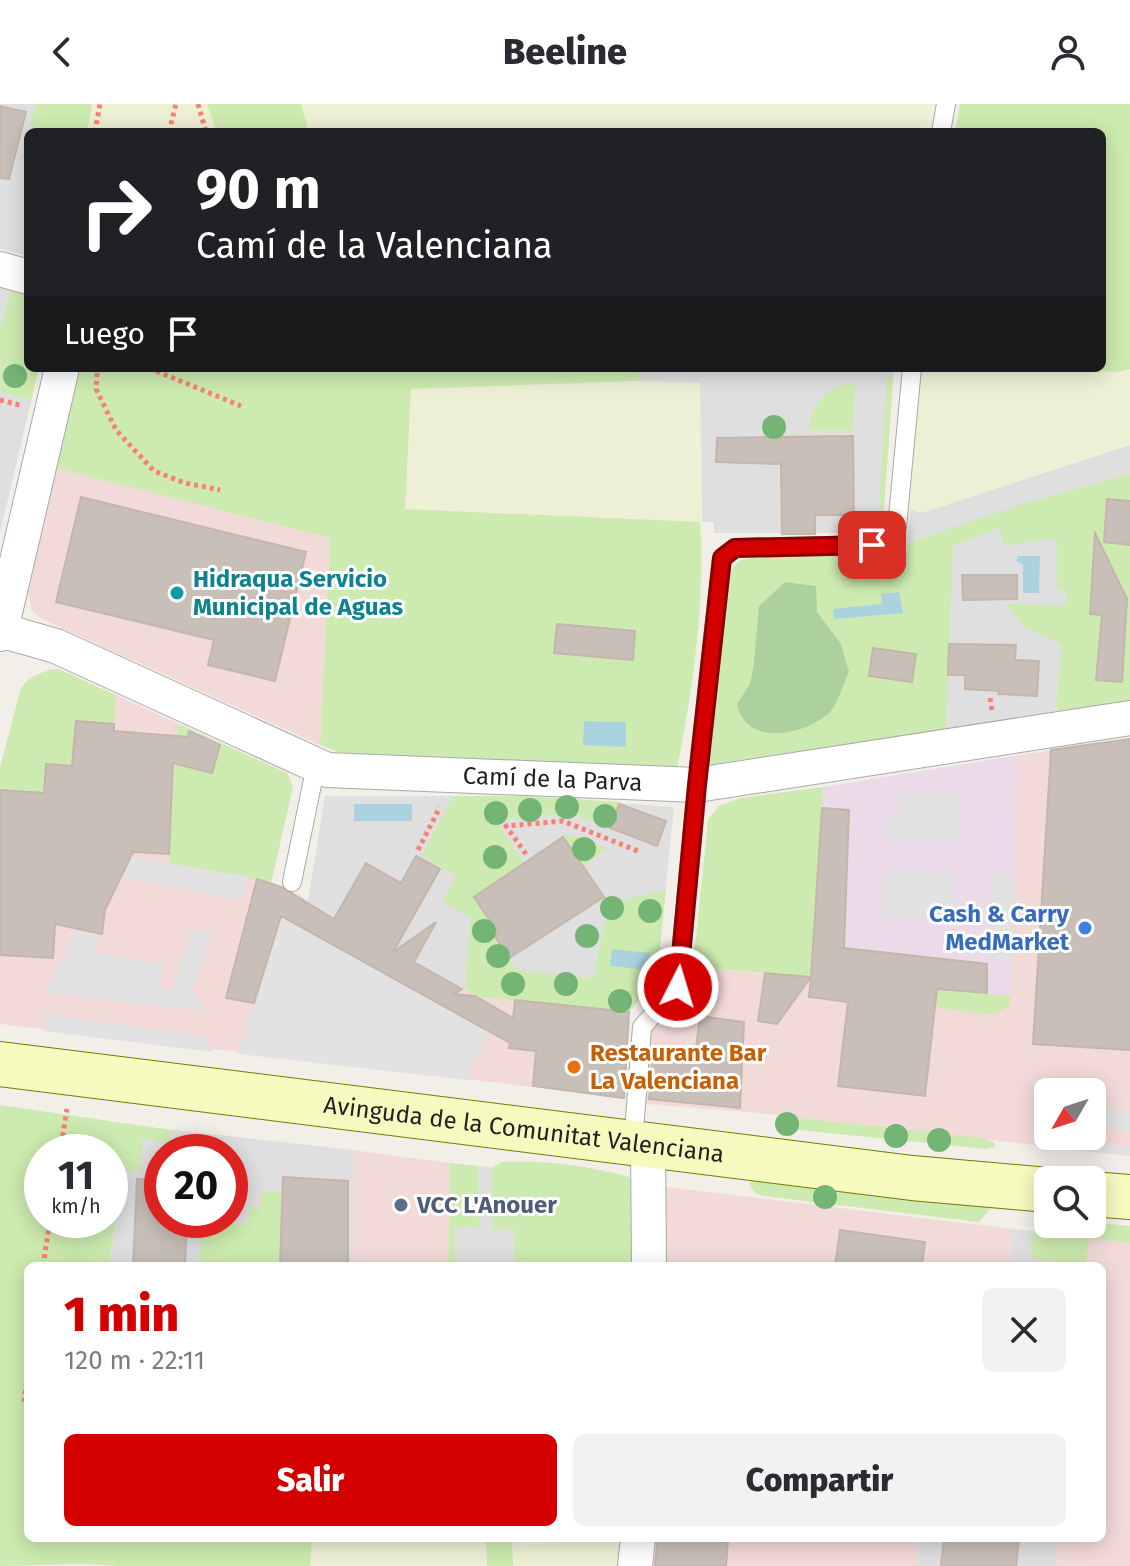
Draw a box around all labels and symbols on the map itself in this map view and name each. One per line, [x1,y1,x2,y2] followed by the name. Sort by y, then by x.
[838,511,906,579] pin
[193,565,403,621] place label: Hidraqua Servicio Municipal de Aguas
[168,584,186,602] marker: Hidraqua Servicio Municipal de Aguas
[462,762,643,797] street label: Camí de la Parva
[929,900,1070,956] place label: Cash & Carry MedMarket
[1076,919,1094,937] marker: Cash & Carry MedMarket
[636,945,720,1029] position arrow
[590,1039,767,1095] place label: Restaurante Bar La Valenciana
[565,1058,583,1076] marker: Restaurante Bar La Valenciana
[1034,1078,1106,1150] north arrow
[322,1091,726,1168] street label: Avinguda de la Comunitat Valenciana
[144,1134,248,1238] speed limit sign: 20
[416,1191,557,1219] place label: VCC L'Anouer
[392,1196,410,1214] marker: VCC L'Anouer

